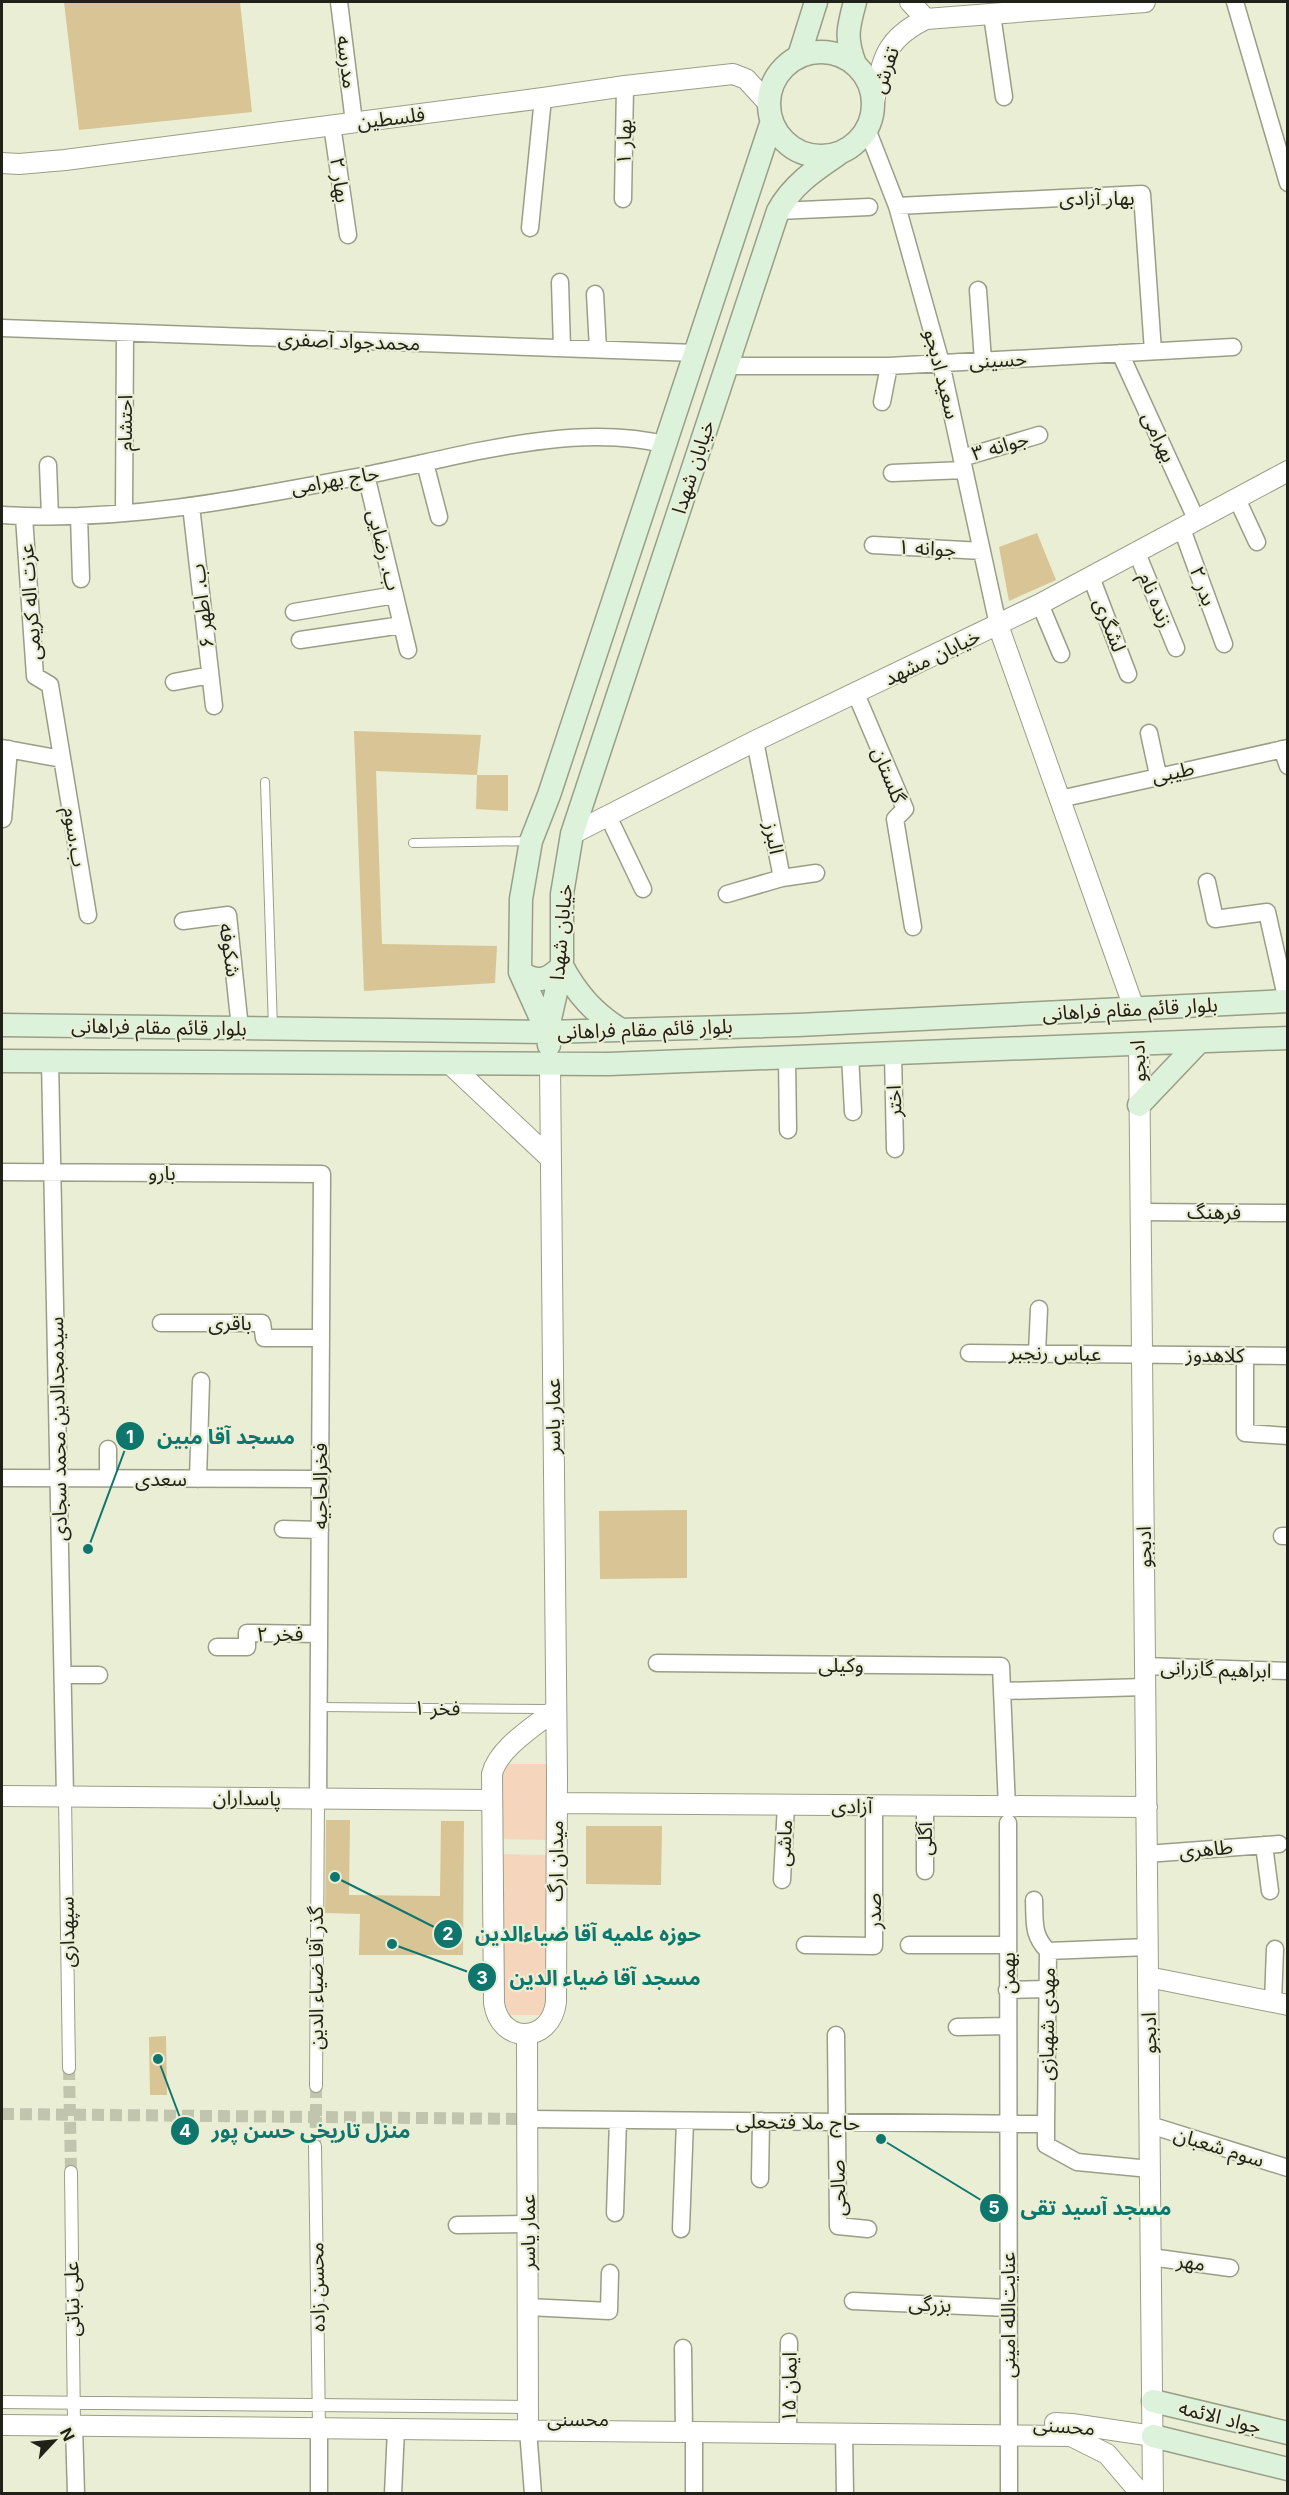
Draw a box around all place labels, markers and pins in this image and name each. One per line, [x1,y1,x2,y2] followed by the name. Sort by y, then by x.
[115,1417,307,1456] callout: مسجد آقا مبین
[433,1915,713,1954] callout: حوزه علمیه آقا ضیاءالدین
[467,1958,712,1997] callout: مسجد آقا ضیاء الدین
[170,2112,423,2151] callout: منزل تاریخی حسن پور
[979,2188,1184,2227] callout: مسجد آسید تقی

